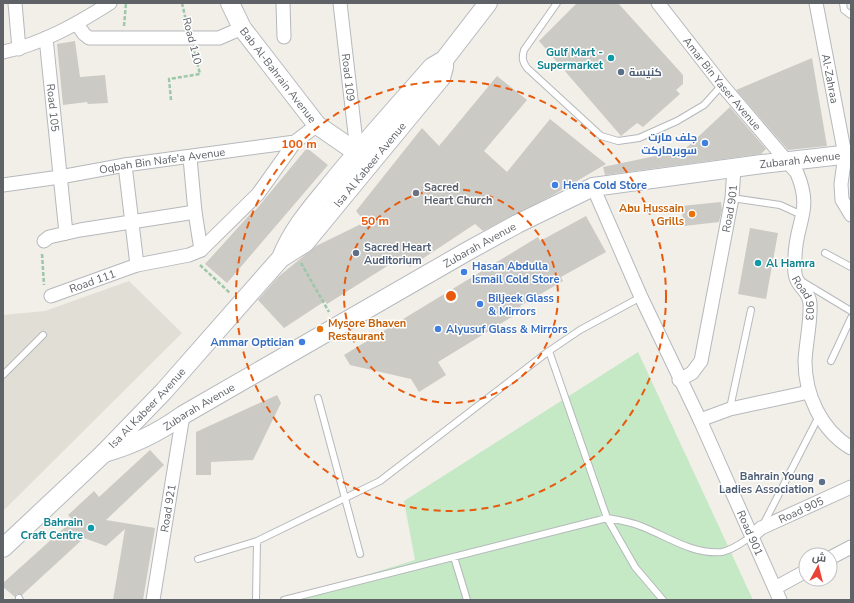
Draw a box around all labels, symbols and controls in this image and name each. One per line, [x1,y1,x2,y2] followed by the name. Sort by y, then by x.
[179,16,205,67] street label: Road 110
[237,24,320,126] street label: Bab Al-Bahrain Avenue
[680,34,765,133] street label: Amar Bin Yaser Avenue
[537,45,604,73] place label: Gulf Mart - Supermarket
[338,53,359,102] street label: Road 109
[606,53,616,63] marker: Gulf Mart - Supermarket
[818,53,843,105] street label: Al-Zahraa
[629,65,662,80] place label: كنيسة
[616,67,626,77] marker: كنيسة
[43,83,63,133] street label: Road 105
[330,119,409,210] street label: Isa Al Kabeer Avenue
[641,130,697,158] place label: جلف مارت سوبرماركت
[281,136,317,152] text: 100 m
[700,138,710,148] marker: جلف مارت سوبرماركت
[98,144,226,177] street label: Oqbah Bin Nafe'a Avenue
[759,148,841,172] street label: Zubarah Avenue
[563,178,647,193] place label: Hena Cold Store
[424,180,492,208] place label: Sacred Heart Church
[550,180,560,190] marker: Hena Cold Store
[718,184,740,234] street label: Road 901
[411,188,421,198] marker: Sacred Heart Church
[619,201,684,229] place label: Abu Hussain Grills
[687,209,697,219] marker: Abu Hussain Grills
[361,213,389,229] text: 50 m
[440,218,519,271] street label: Zubarah Avenue
[364,240,432,268] place label: Sacred Heart Auditorium
[351,248,361,258] marker: Sacred Heart Auditorium
[766,256,815,271] place label: Al Hamra
[753,258,763,268] marker: Al Hamra
[472,259,559,287] place label: Hasan Abdulla Ismail Cold Store
[67,266,118,296] street label: Road 111
[459,267,469,277] marker: Hasan Abdulla Ismail Cold Store
[789,273,818,321] street label: Road 903
[444,289,458,303] centre of rings
[488,291,554,319] place label: Biljeek Glass & Mirrors
[475,299,485,309] marker: Biljeek Glass & Mirrors
[328,316,406,344] place label: Mysore Bhaven Restaurant
[446,322,568,337] place label: Alyusuf Glass & Mirrors
[315,324,325,334] marker: Mysore Bhaven Restaurant
[433,324,443,334] marker: Alyusuf Glass & Mirrors
[211,335,294,350] place label: Ammar Optician
[297,337,307,347] marker: Ammar Optician
[105,364,189,452] street label: Isa Al Kabeer Avenue
[160,379,237,434] street label: Zubarah Avenue
[719,469,814,497] place label: Bahrain Young Ladies Association
[817,477,827,487] marker: Bahrain Young Ladies Association
[157,483,179,533] street label: Road 921
[776,493,826,527] street label: Road 905
[734,508,767,558] street label: Road 901
[20,515,83,543] place label: Bahrain Craft Centre
[86,523,96,533] marker: Bahrain Craft Centre
[798,547,838,587] north arrow
[811,549,827,566] text: ش

